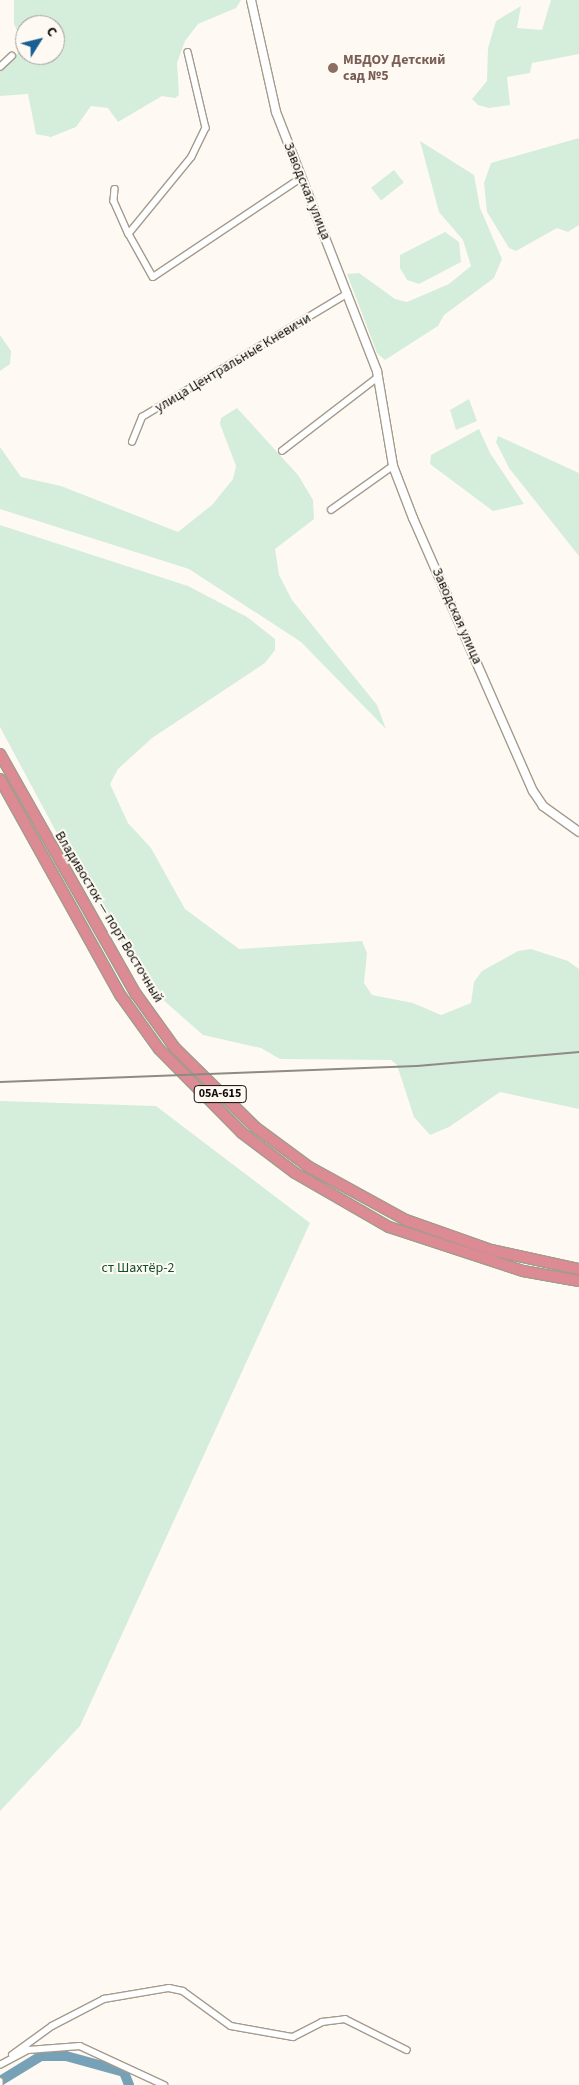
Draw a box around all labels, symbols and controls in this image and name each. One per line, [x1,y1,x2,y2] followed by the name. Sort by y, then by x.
[15,15,65,65] north arrow
[41,23,62,41] text: С
[343,52,445,84] place label: МБДОУ Детский сад №5
[327,62,339,74] marker: МБДОУ Детский сад №5
[280,140,334,242] street label: Заводская улица
[152,310,314,416] street label: улица Центральные Кневичи
[428,565,486,667] street label: Заводская улица
[51,828,167,1006] street label: Владивосток — порт Восточный
[192,1084,248,1104] road number: 05А-615
[101,1260,175,1276] park label: ст Шахтёр-2

